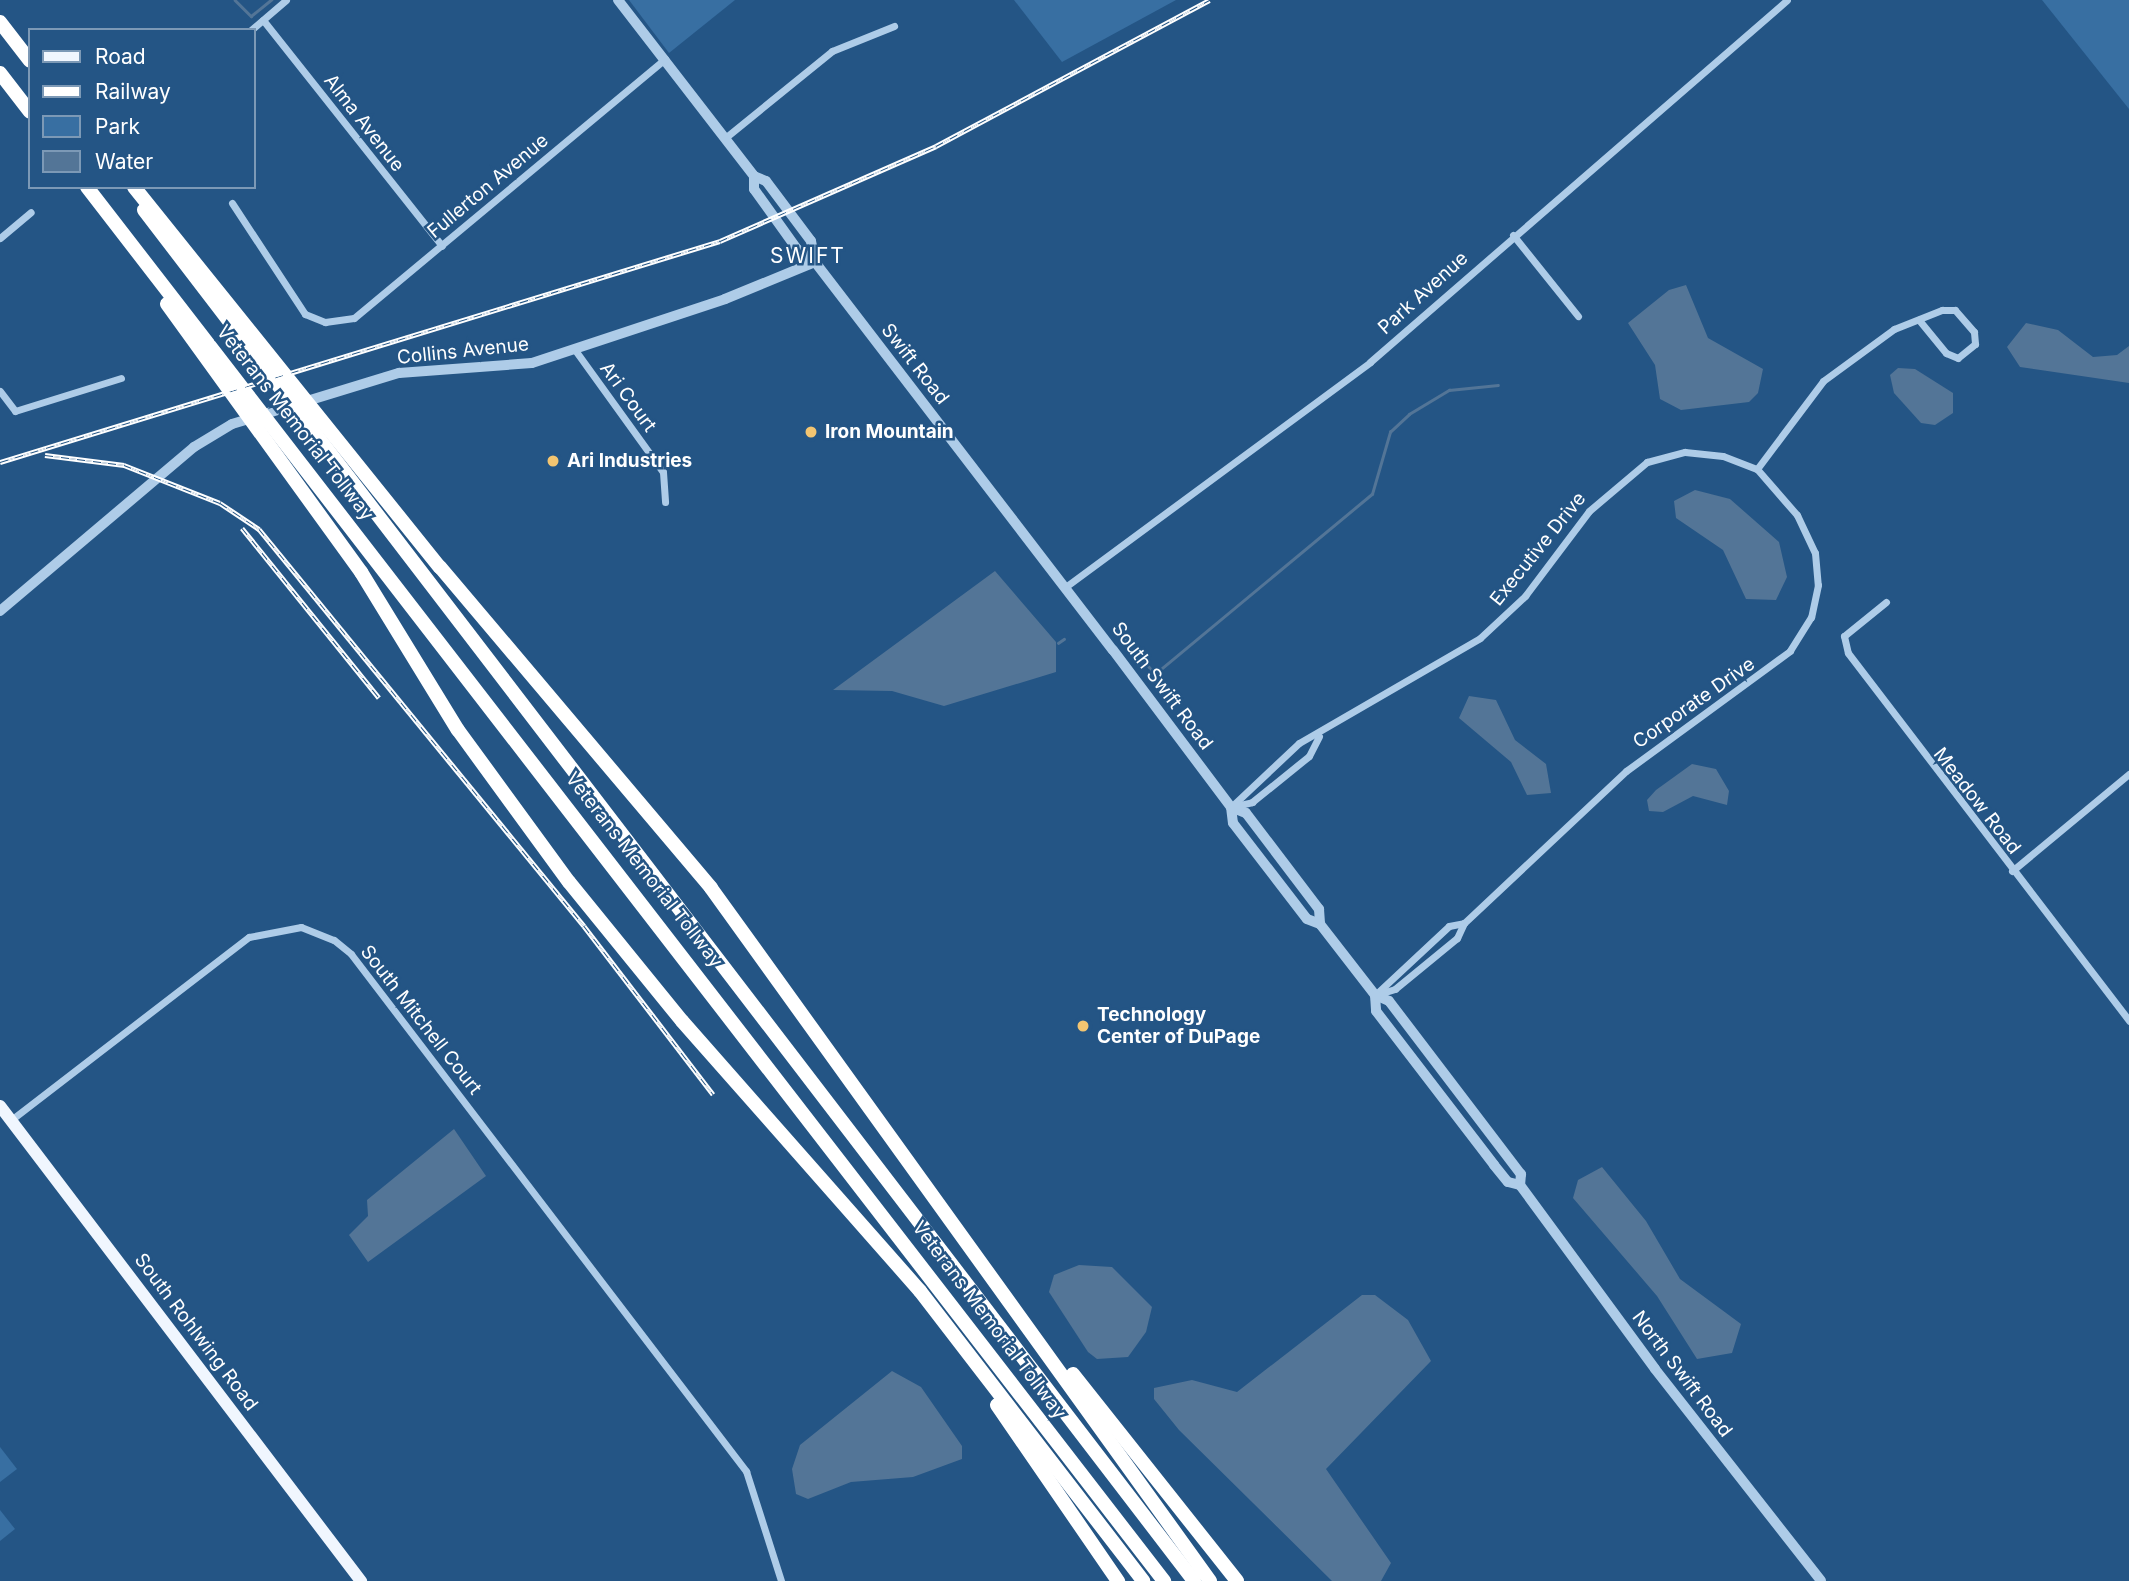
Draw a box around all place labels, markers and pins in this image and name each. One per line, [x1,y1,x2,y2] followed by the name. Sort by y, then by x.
[825,421,954,443] place label: Iron Mountain
[803,424,819,440] marker: Iron Mountain
[567,450,692,472] place label: Ari Industries
[545,453,561,469] marker: Ari Industries
[1097,1004,1260,1048] place label: Technology Center of DuPage
[1075,1018,1091,1034] marker: Technology Center of DuPage

